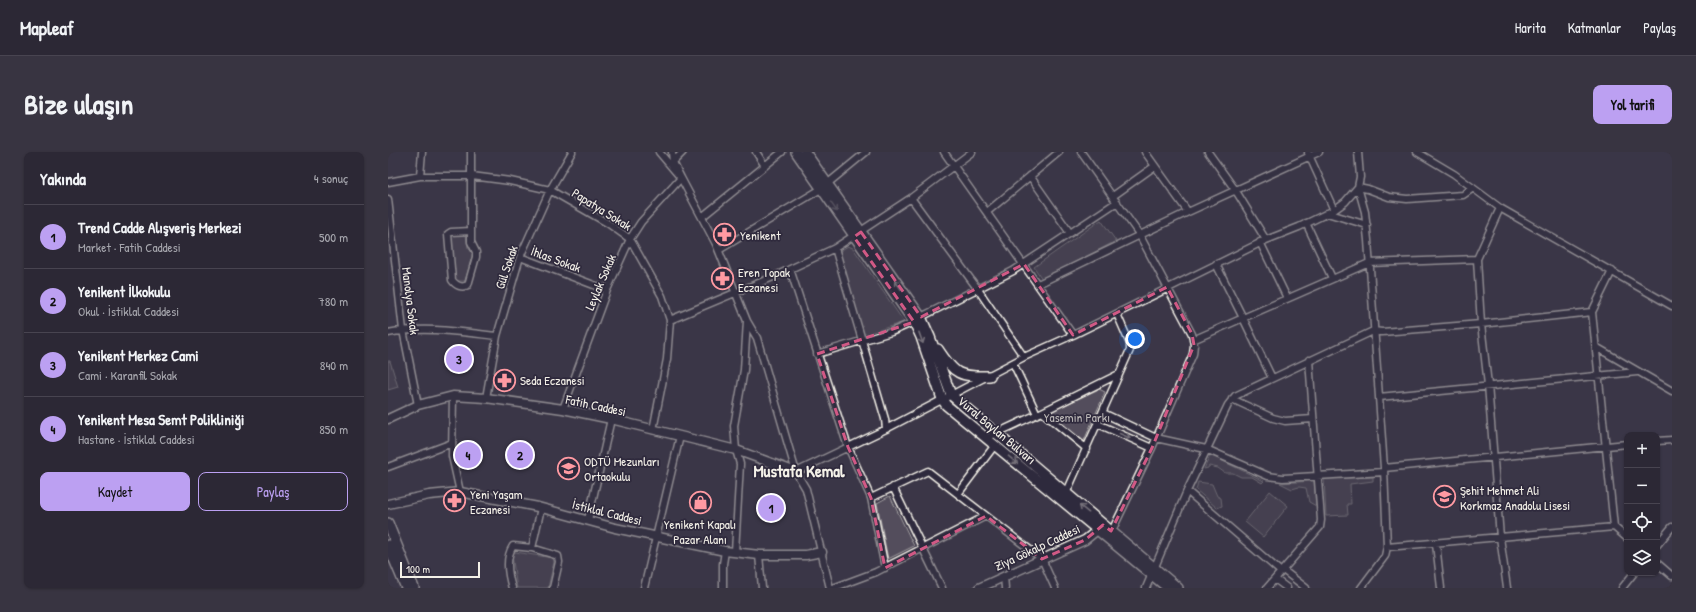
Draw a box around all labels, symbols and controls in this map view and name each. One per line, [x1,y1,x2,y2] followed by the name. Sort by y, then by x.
[20,15,74,41] text: Mapleaf
[1515,18,1546,37] text: Harita
[1568,18,1621,37] text: Katmanlar
[1643,18,1676,37] text: Paylaş
[24,85,133,123] text: Bize ulaşın
[1593,85,1672,124] button: Yol tarifi
[40,167,86,190] text: Yakında
[314,169,348,187] text: 4 sonuç
[569,184,636,235] street label: Papatya Sokak
[830,201,838,212] one-way arrow
[78,217,242,238] text: Trend Cadde Alışveriş Merkezi
[712,222,738,248] pharmacy icon: Yenikent
[740,226,781,244] place label: Yenikent
[51,228,55,246] text: 1
[319,228,348,246] text: 500 m
[78,238,181,256] text: Market · Fatih Caddesi
[490,242,522,291] street label: Gül Sokak
[528,242,584,277] street label: İhlas Sokak
[580,251,620,313] street label: Leylak Sokak
[738,263,791,296] place label: Eren Topak Eczanesi
[398,266,424,336] street label: Manolya Sokak
[709,266,735,292] pharmacy icon: Eren Topak Eczanesi
[894,280,902,291] one-way arrow
[78,281,170,302] text: Yenikent İlkokulu
[50,292,56,310] text: 2
[318,292,348,310] text: 780 m
[78,302,179,320] text: Okul · İstiklal Caddesi
[1125,329,1145,349] your location
[918,332,925,345] one-way arrow
[446,344,472,374] pin: 3
[78,345,199,366] text: Yenikent Merkez Cami
[50,356,56,374] text: 3
[320,356,348,374] text: 840 m
[78,366,177,384] text: Cami · Karanfil Sokak
[492,367,518,393] pharmacy icon: Seda Eczanesi
[520,371,585,389] place label: Seda Eczanesi
[563,390,628,420] street label: Fatih Caddesi
[954,392,1040,468] street label: Vural Baylan Bulvarı
[1044,408,1110,426] park label: Yasemin Parkı
[78,409,244,430] text: Yenikent Mesa Semt Polikliniği
[51,420,55,438] text: 4
[319,420,348,438] text: 850 m
[78,430,195,448] text: Hastane · İstiklal Caddesi
[1624,432,1660,576] map controls
[1624,432,1660,468] button: +
[1118,433,1130,440] one-way arrow
[455,440,481,470] pin: 4
[507,440,533,470] pin: 2
[584,452,660,485] place label: ODTÜ Mezunları Ortaokulu
[556,455,582,481] school or university icon: ODTÜ Mezunları Ortaokulu
[1007,456,1018,465] one-way arrow
[753,459,845,482] district label: Mustafa Kemal
[1624,468,1660,504] button: −
[40,472,190,511] button: Kaydet
[198,472,348,511] button: Paylaş
[1460,481,1570,514] place label: Şehit Mehmet Ali Korkmaz Anadolu Lisesi
[1431,484,1457,510] school or university icon: Şehit Mehmet Ali Korkmaz Anadolu Lisesi
[470,485,523,518] place label: Yeni Yaşam Eczanesi
[441,488,467,514] pharmacy icon: Yeni Yaşam Eczanesi
[687,489,713,515] shop icon: Yenikent Kapalı Pazar Alanı
[758,493,784,523] pin: 1
[570,495,644,529] street label: İstiklal Caddesi
[1624,504,1660,540] button: locate
[1079,505,1089,514] one-way arrow
[664,515,736,548] place label: Yenikent Kapalı Pazar Alanı
[991,519,1083,575] street label: Ziya Gökalp Caddesi
[1624,540,1660,576] button: layers
[400,560,480,579] scale bar
[406,562,430,576] text: 100 m

